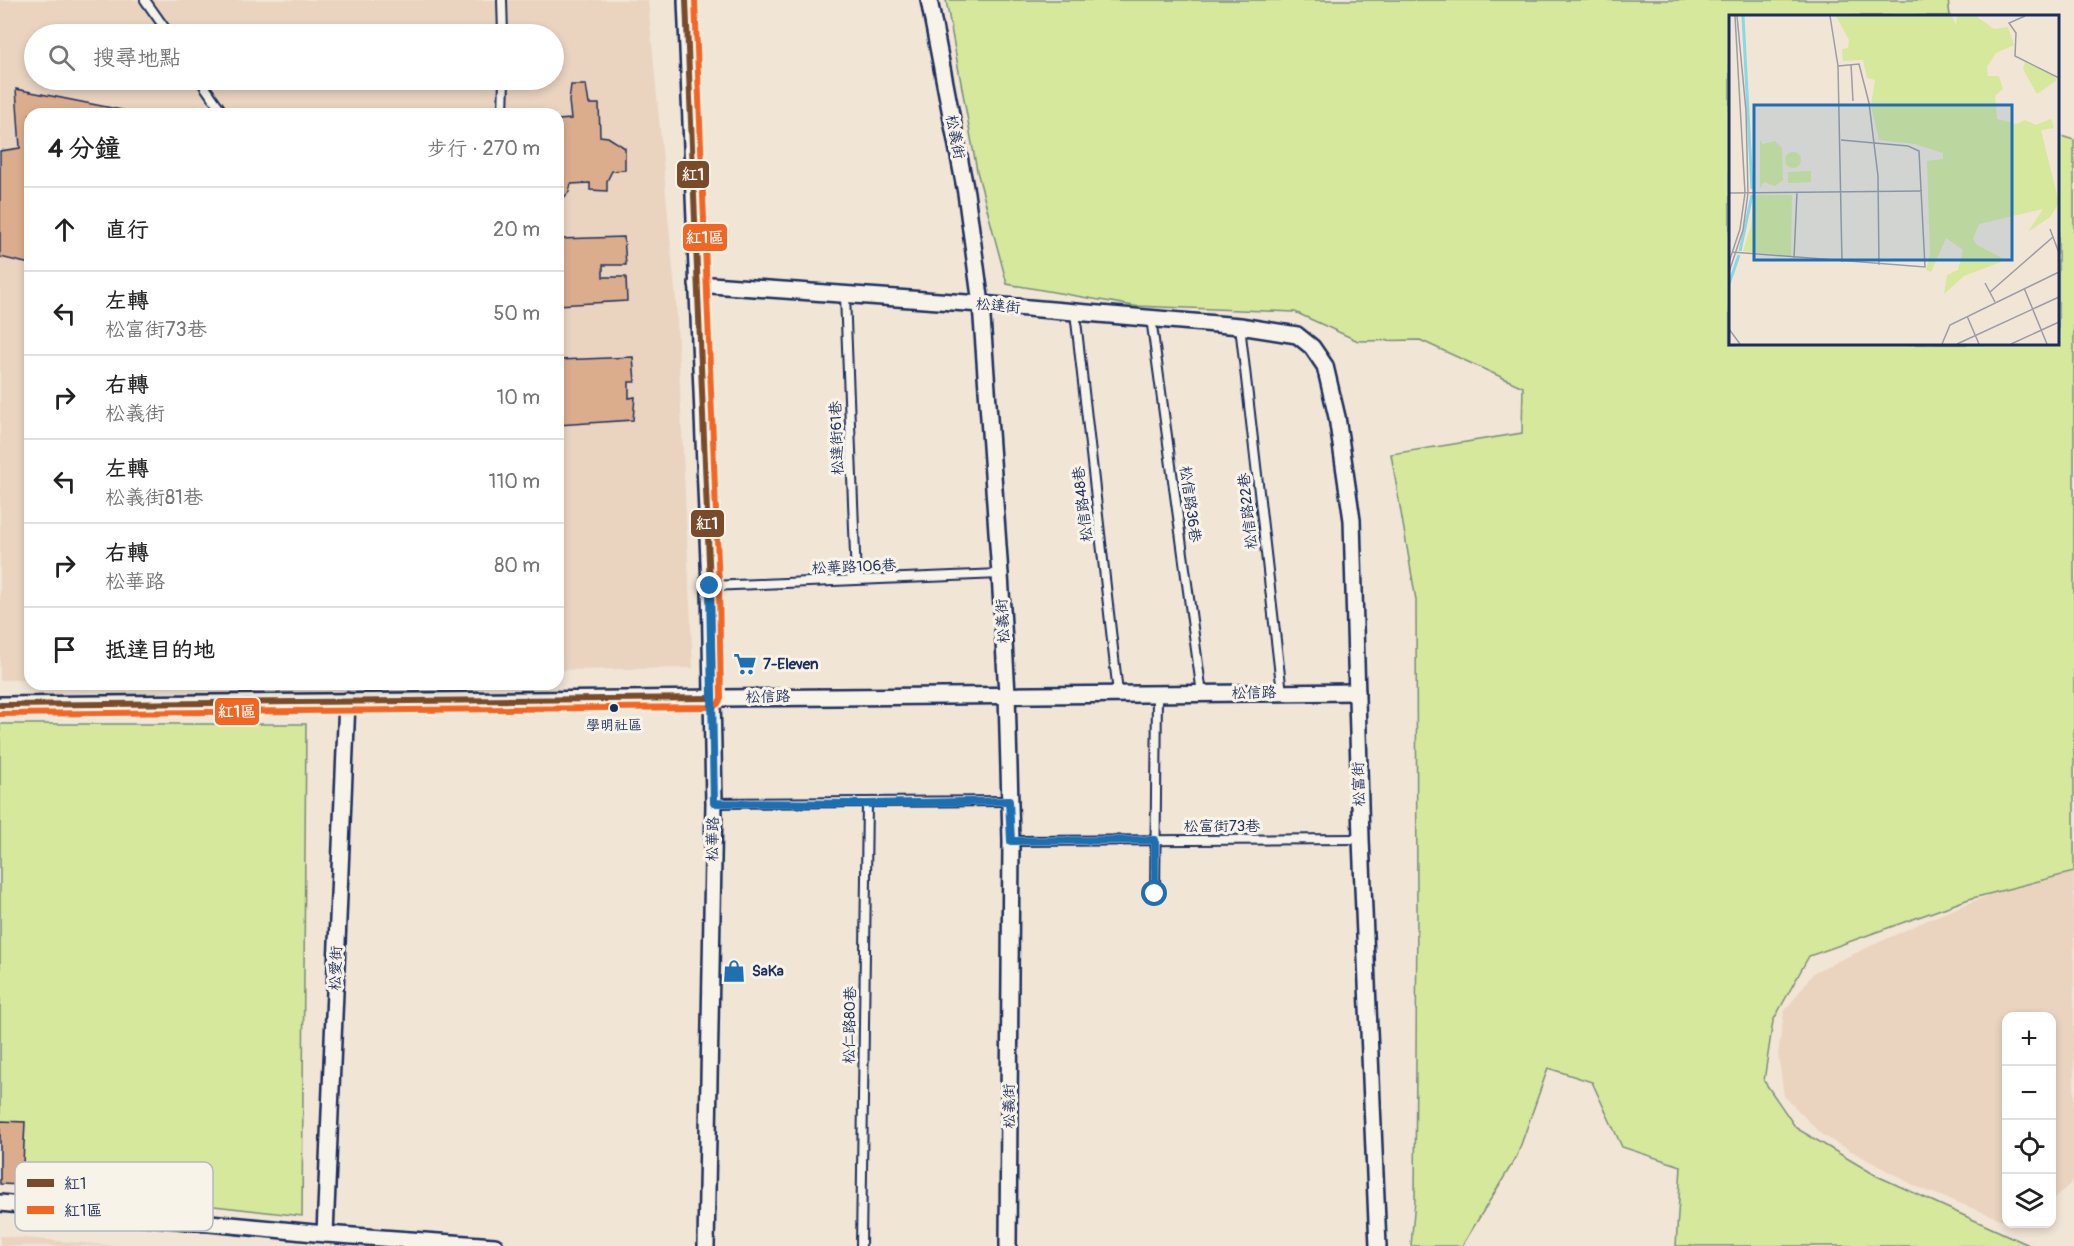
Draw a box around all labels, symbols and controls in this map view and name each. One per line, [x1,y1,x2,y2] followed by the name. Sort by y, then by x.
[1729,15,2059,345] inset map
[24,24,564,90] search box
[45,41,78,74] icon: search
[93,44,181,72] text: 搜尋地點
[941,113,969,161] street label: 松義街
[48,133,121,165] text: 4 分鐘
[427,136,540,161] text: 步行 · 270 m
[676,160,710,189] line badge: 紅1
[682,165,704,185] text: 紅1
[48,213,81,246] icon: ahead
[105,216,149,244] text: 直行
[493,217,540,242] text: 20 m
[682,223,728,252] line badge: 紅1區
[686,228,724,248] text: 紅1區
[105,287,149,315] text: 左轉
[975,295,1021,317] street label: 松達街
[48,297,81,330] icon: left
[493,301,540,326] text: 50 m
[105,317,207,342] text: 松富街73巷
[105,371,149,399] text: 右轉
[48,381,81,414] icon: right
[496,385,540,410] text: 10 m
[826,400,848,476] street label: 松達街61巷
[105,401,165,426] text: 松義街
[105,455,149,483] text: 左轉
[1175,464,1205,544] street label: 松信路36巷
[48,465,81,498] icon: left
[1069,465,1097,543] street label: 松信路48巷
[489,469,540,494] text: 110 m
[1235,472,1261,550] street label: 松信路22巷
[105,485,203,510] text: 松義街81巷
[690,509,725,538] line badge: 紅1
[696,514,718,534] text: 紅1
[105,539,149,567] text: 右轉
[48,549,81,582] icon: right
[494,553,540,578] text: 80 m
[811,556,897,578] street label: 松華路106巷
[105,569,165,594] text: 松華路
[696,572,722,598] route end
[992,598,1014,644] street label: 松義街
[48,633,81,666] icon: arrive
[105,636,215,664] text: 抵達目的地
[732,651,758,677] supermarket icon: 7-Eleven
[763,655,819,674] place label: 7-Eleven
[1231,683,1277,703] street label: 松信路
[745,687,791,707] street label: 松信路
[214,697,260,726] line badge: 紅1區
[218,702,256,722] text: 紅1區
[608,702,620,714] marker: 學明社區
[586,717,642,734] place label: 學明社區
[1349,761,1369,807] street label: 松富街
[703,816,723,862] street label: 松華路
[1184,817,1260,836] street label: 松富街73巷
[1141,880,1167,906] route start
[326,945,346,991] street label: 松愛街
[721,958,747,984] shop icon: SaKa
[752,962,784,981] place label: SaKa
[840,986,860,1064] street label: 松仁路80巷
[2002,1012,2056,1228] map controls
[2002,1012,2056,1066] button: +
[2002,1066,2056,1120] button: −
[1000,1083,1019,1129] street label: 松義街
[2002,1120,2056,1174] button: locate
[15,1162,213,1231] legend
[64,1174,86,1194] text: 紅1
[2002,1174,2056,1228] button: layers
[64,1201,102,1221] text: 紅1區

